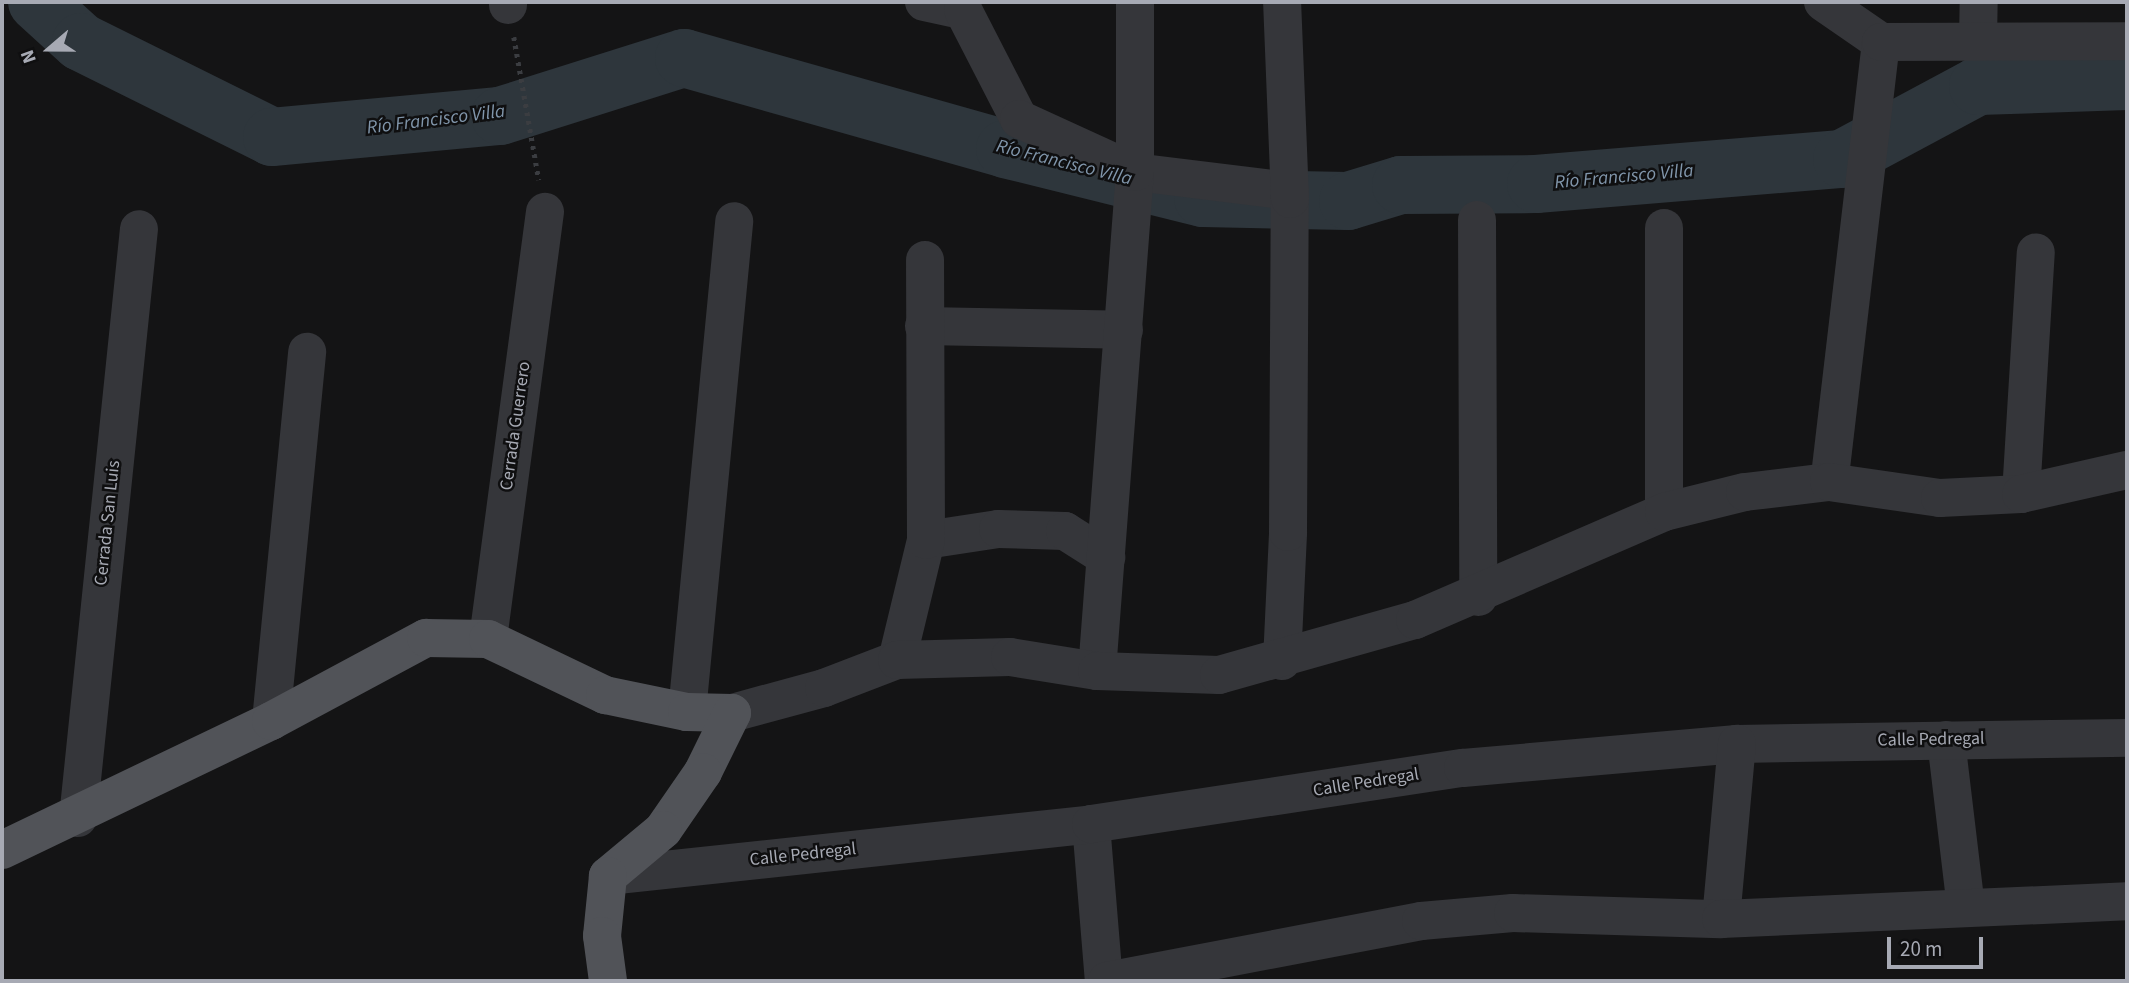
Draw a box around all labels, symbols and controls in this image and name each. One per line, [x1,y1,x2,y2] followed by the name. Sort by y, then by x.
[14,14,84,84] north arrow
[14,46,44,67] text: N
[366,100,506,140] water label: Río Francisco Villa
[994,135,1134,191] water label: Río Francisco Villa
[1554,160,1694,194] water label: Río Francisco Villa
[496,360,536,492] street label: Cerrada Guerrero
[91,459,125,587] street label: Cerrada San Luis
[1877,728,1985,752] street label: Calle Pedregal
[1311,764,1421,802] street label: Calle Pedregal
[749,839,857,871] street label: Calle Pedregal
[1891,923,1987,967] scale bar
[1900,934,1942,964] text: 20 m

